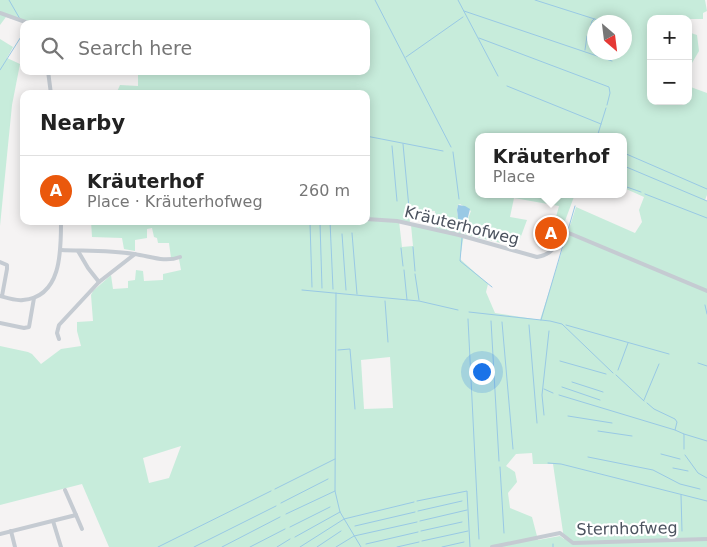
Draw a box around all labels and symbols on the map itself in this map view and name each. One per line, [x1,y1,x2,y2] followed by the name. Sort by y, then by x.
[587,15,632,60] north arrow
[402,202,521,249] street label: Kräuterhofweg
[535,214,567,252] pin: A
[469,359,495,385] your location
[576,518,678,539] street label: Sternhofweg

